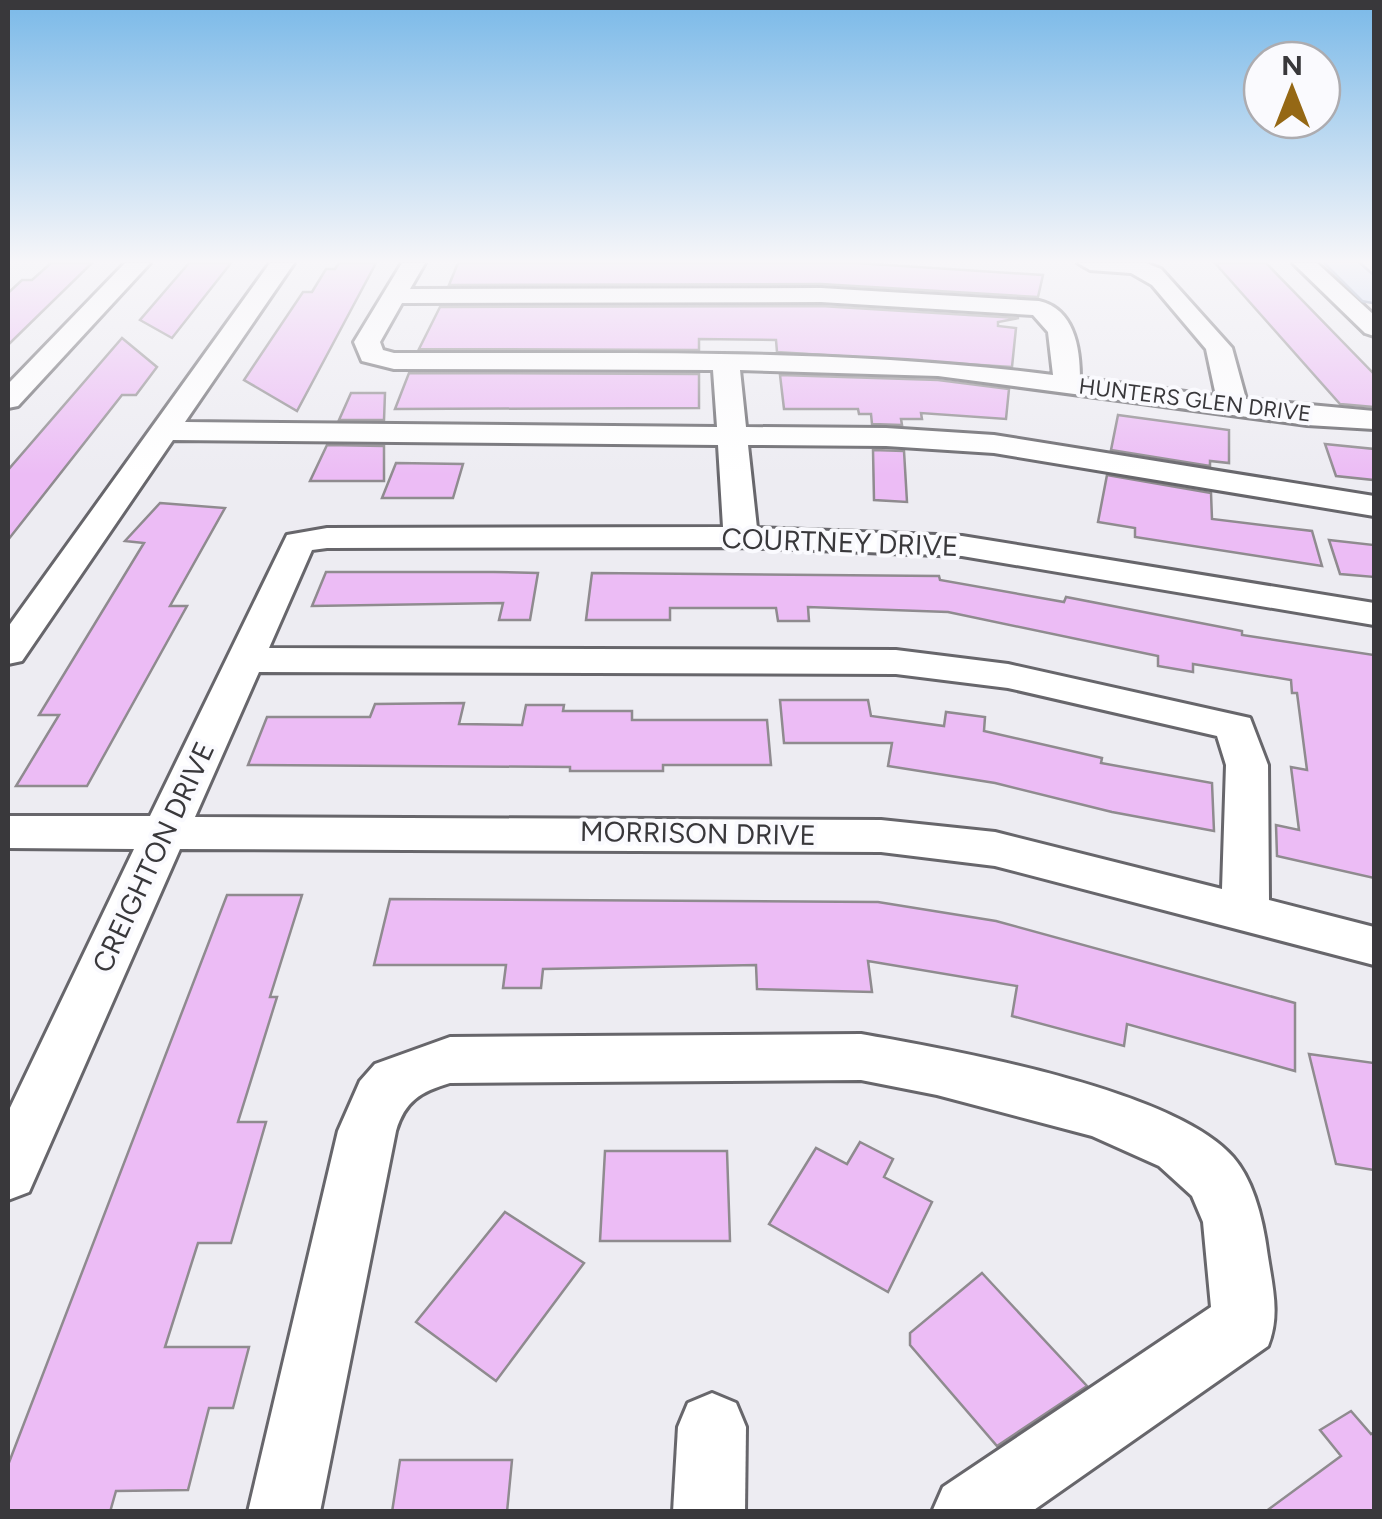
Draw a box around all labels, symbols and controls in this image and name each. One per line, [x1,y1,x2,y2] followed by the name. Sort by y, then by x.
[1242,40,1342,140] north arrow
[1281,48,1303,82] text: N
[1077,372,1313,428] street label: HUNTERS GLEN DRIVE
[721,521,959,563] street label: COURTNEY DRIVE
[85,736,221,978] street label: CREIGHTON DRIVE
[580,814,816,852] street label: MORRISON DRIVE

